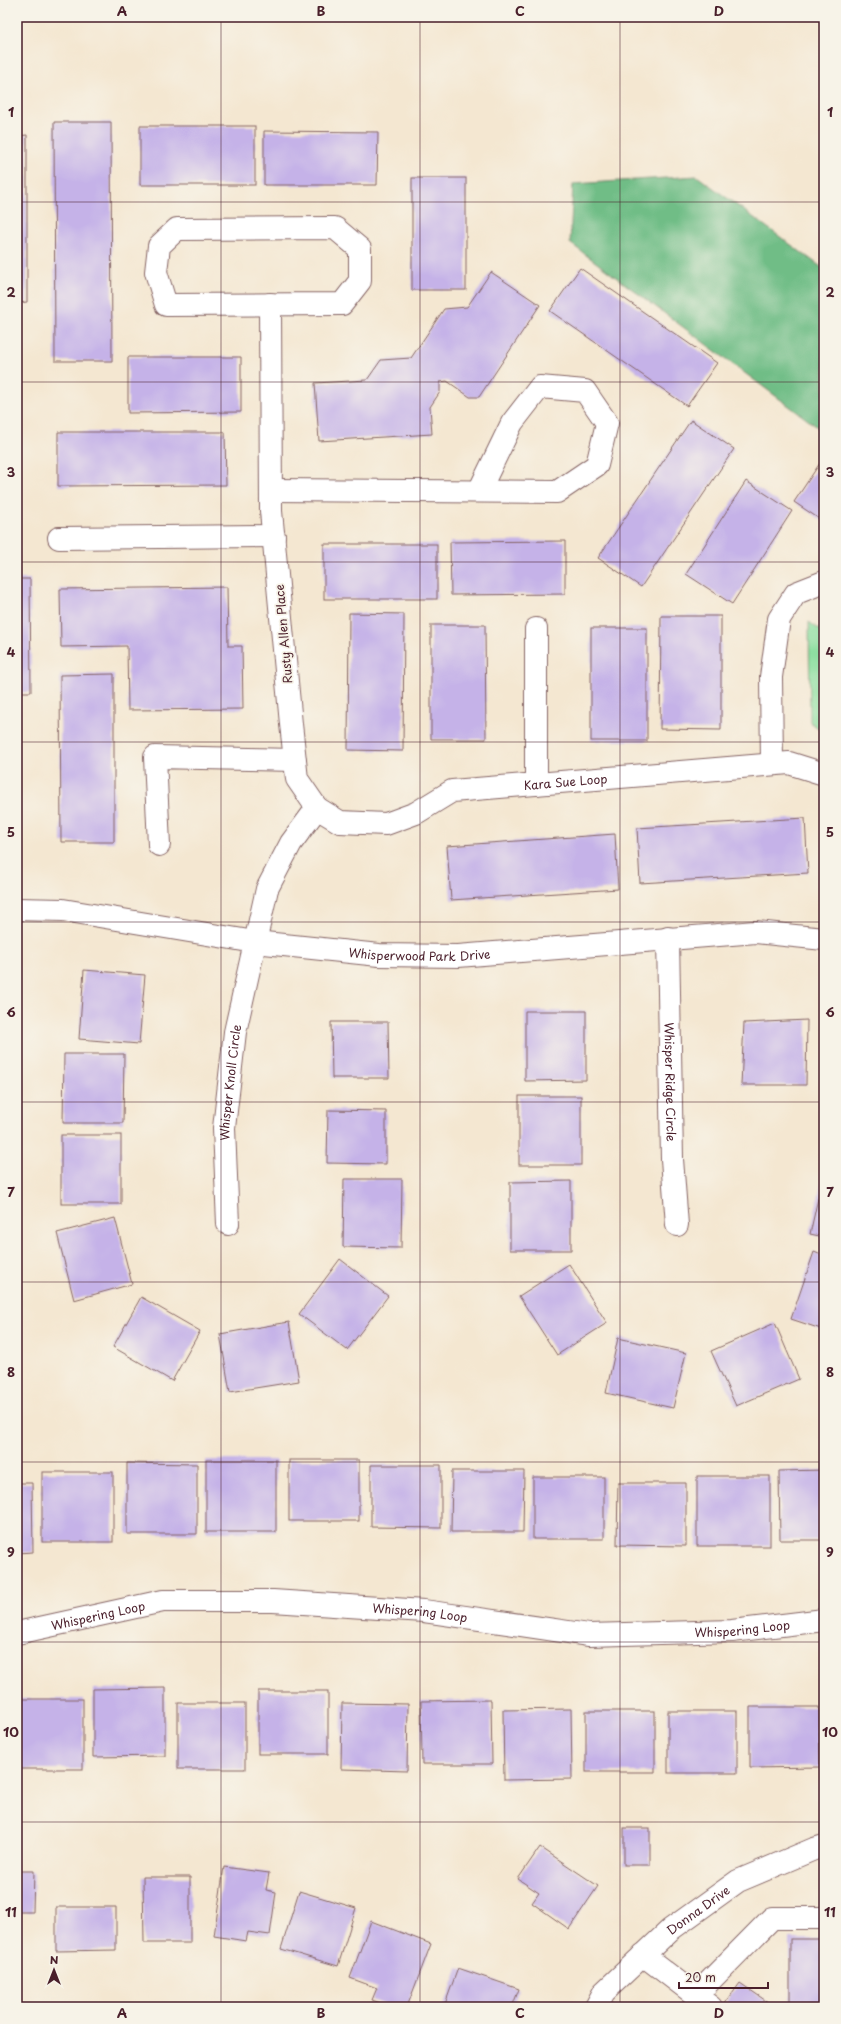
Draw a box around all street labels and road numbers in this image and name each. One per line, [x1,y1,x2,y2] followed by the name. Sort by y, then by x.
[270,583,296,685] street label: Rusty Allen Place
[523,769,608,794] street label: Kara Sue Loop
[348,943,492,965] street label: Whisperwood Park Drive
[215,1022,246,1141] street label: Whisper Knoll Circle
[661,1022,681,1142] street label: Whisper Ridge Circle
[49,1596,147,1634] street label: Whispering Loop
[372,1599,469,1626] street label: Whispering Loop
[694,1615,791,1641] street label: Whispering Loop
[663,1881,733,1939] street label: Donna Drive

